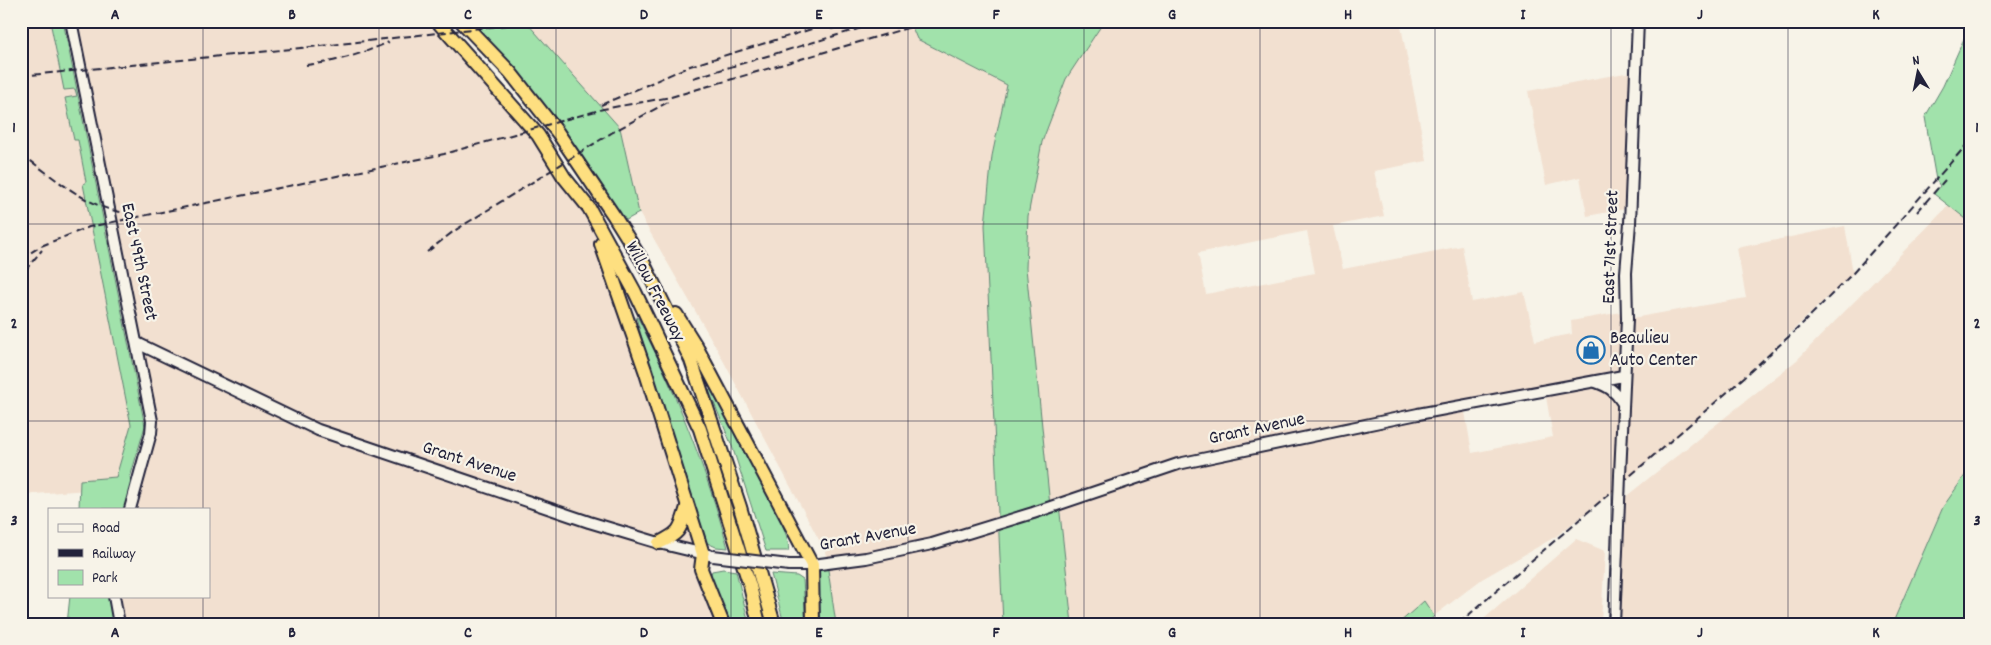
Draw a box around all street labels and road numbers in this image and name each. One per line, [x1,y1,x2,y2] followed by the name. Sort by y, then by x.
[1597,190,1627,304] street label: East 71st Street
[112,201,164,323] street label: East 49th Street
[617,237,691,347] street label: Willow Freeway
[1206,407,1308,453] street label: Grant Avenue
[418,435,520,491] street label: Grant Avenue
[818,516,918,560] street label: Grant Avenue

